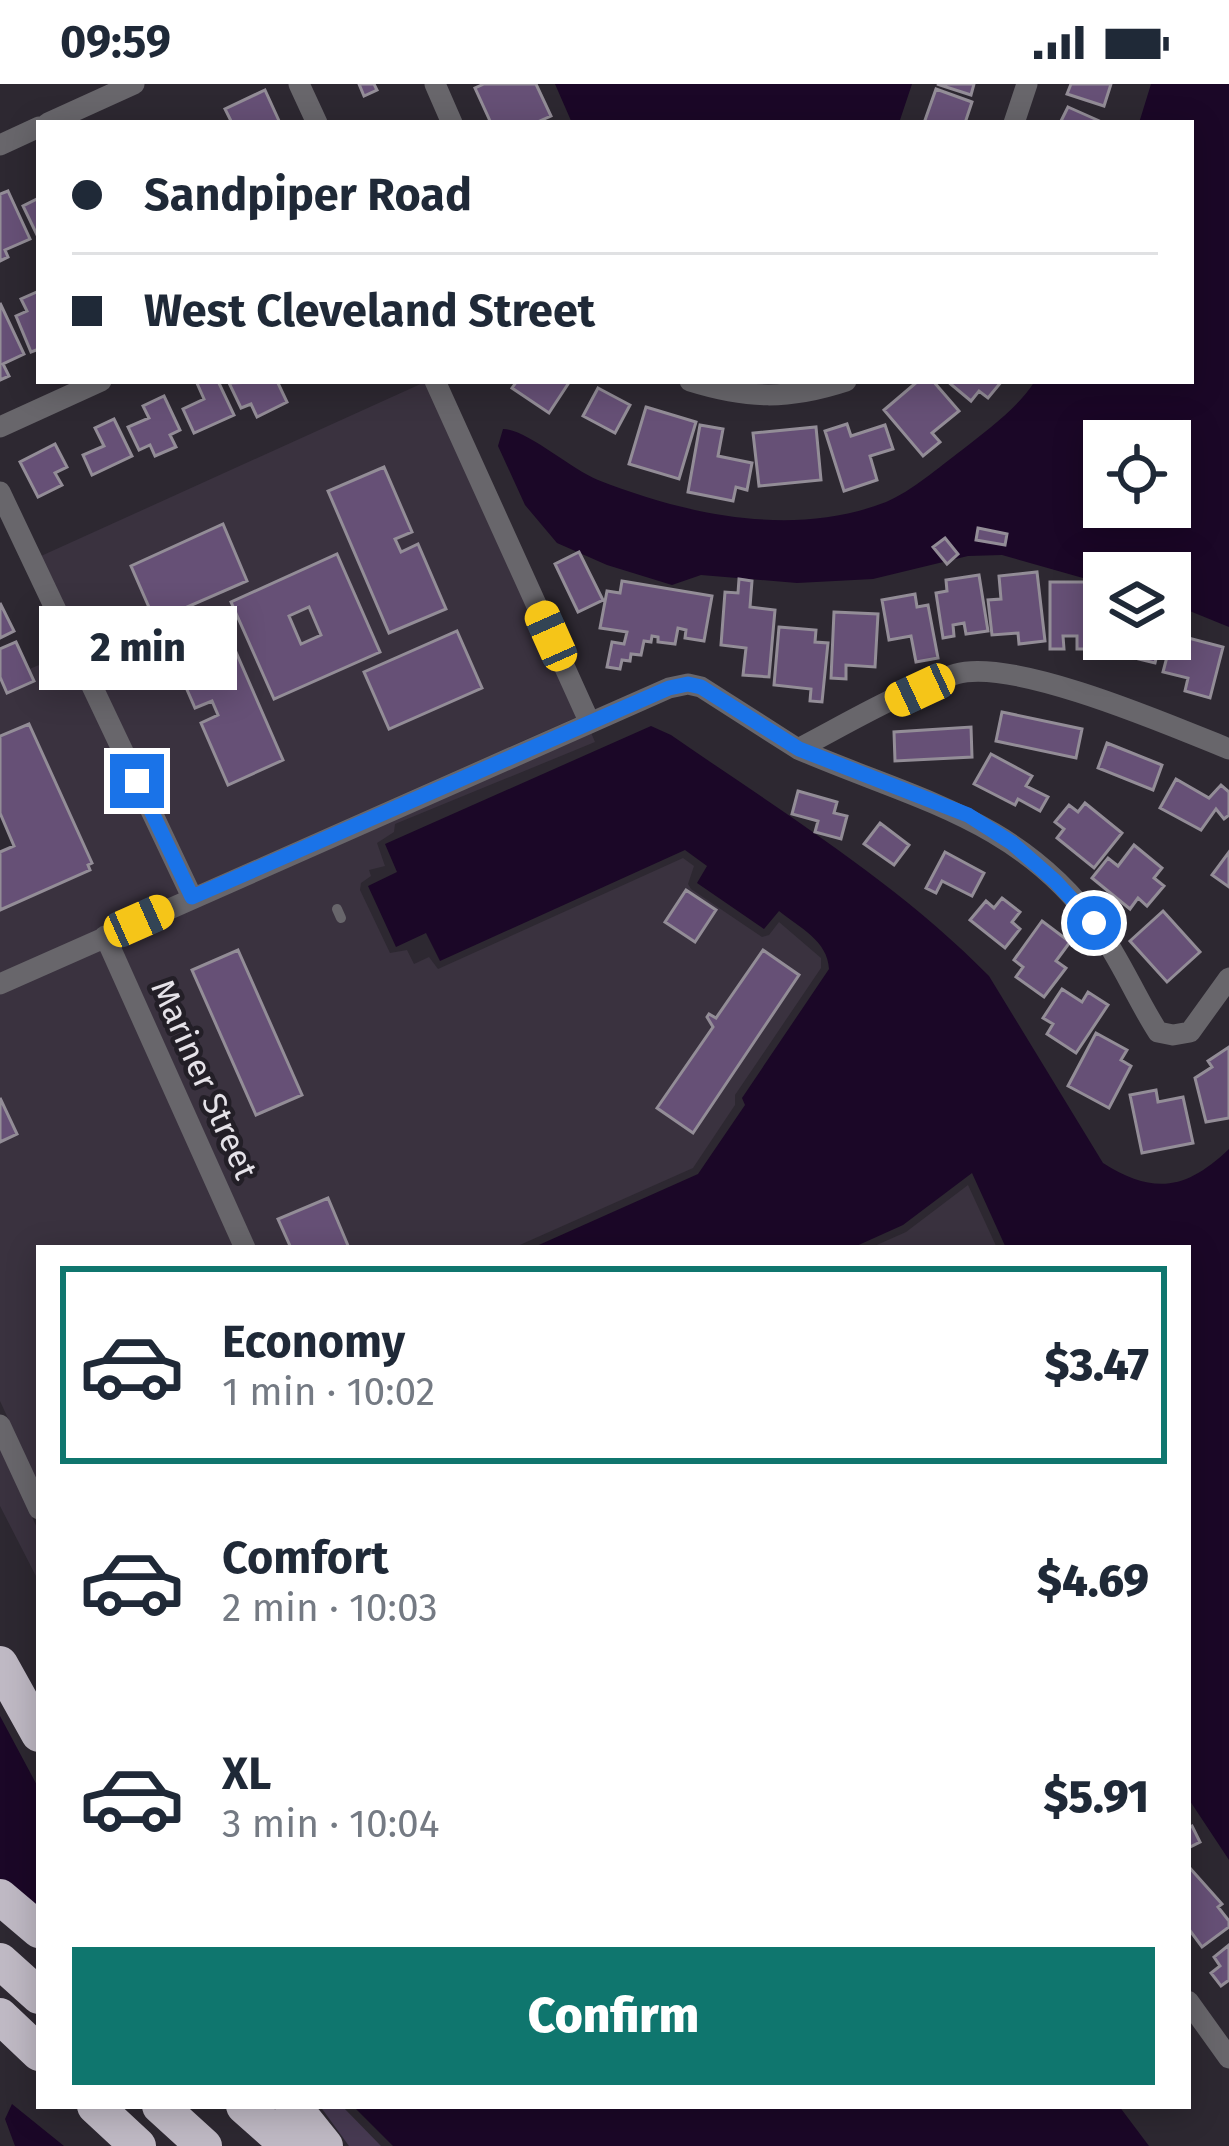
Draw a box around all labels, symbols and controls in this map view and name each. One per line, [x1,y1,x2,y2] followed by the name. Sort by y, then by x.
[60,15,171,69] text: 09:59
[144,168,472,222] text: Sandpiper Road
[144,284,595,338] text: West Cleveland Street
[1083,420,1191,660] map controls
[1083,420,1191,528] button: locate
[1083,552,1191,660] button: layers
[520,596,582,676] car
[38,607,236,691] callout: 2 min
[90,625,186,671] text: 2 min
[880,658,960,722] car
[110,754,164,808] route end
[99,890,179,952] car
[1067,896,1121,950] route start
[142,974,266,1185] street label: Mariner Street
[78,1311,186,1419] icon: car
[222,1315,405,1369] text: Economy
[1044,1338,1149,1392] text: $3.47
[222,1369,435,1415] text: 1 min · 10:02
[78,1527,186,1635] icon: car
[222,1531,389,1585] text: Comfort
[1037,1554,1149,1608] text: $4.69
[222,1585,438,1631] text: 2 min · 10:03
[78,1743,186,1851] icon: car
[222,1747,271,1801] text: XL
[1044,1770,1149,1824] text: $5.91
[222,1801,440,1847] text: 3 min · 10:04
[72,1947,1155,2085] button: Confirm

